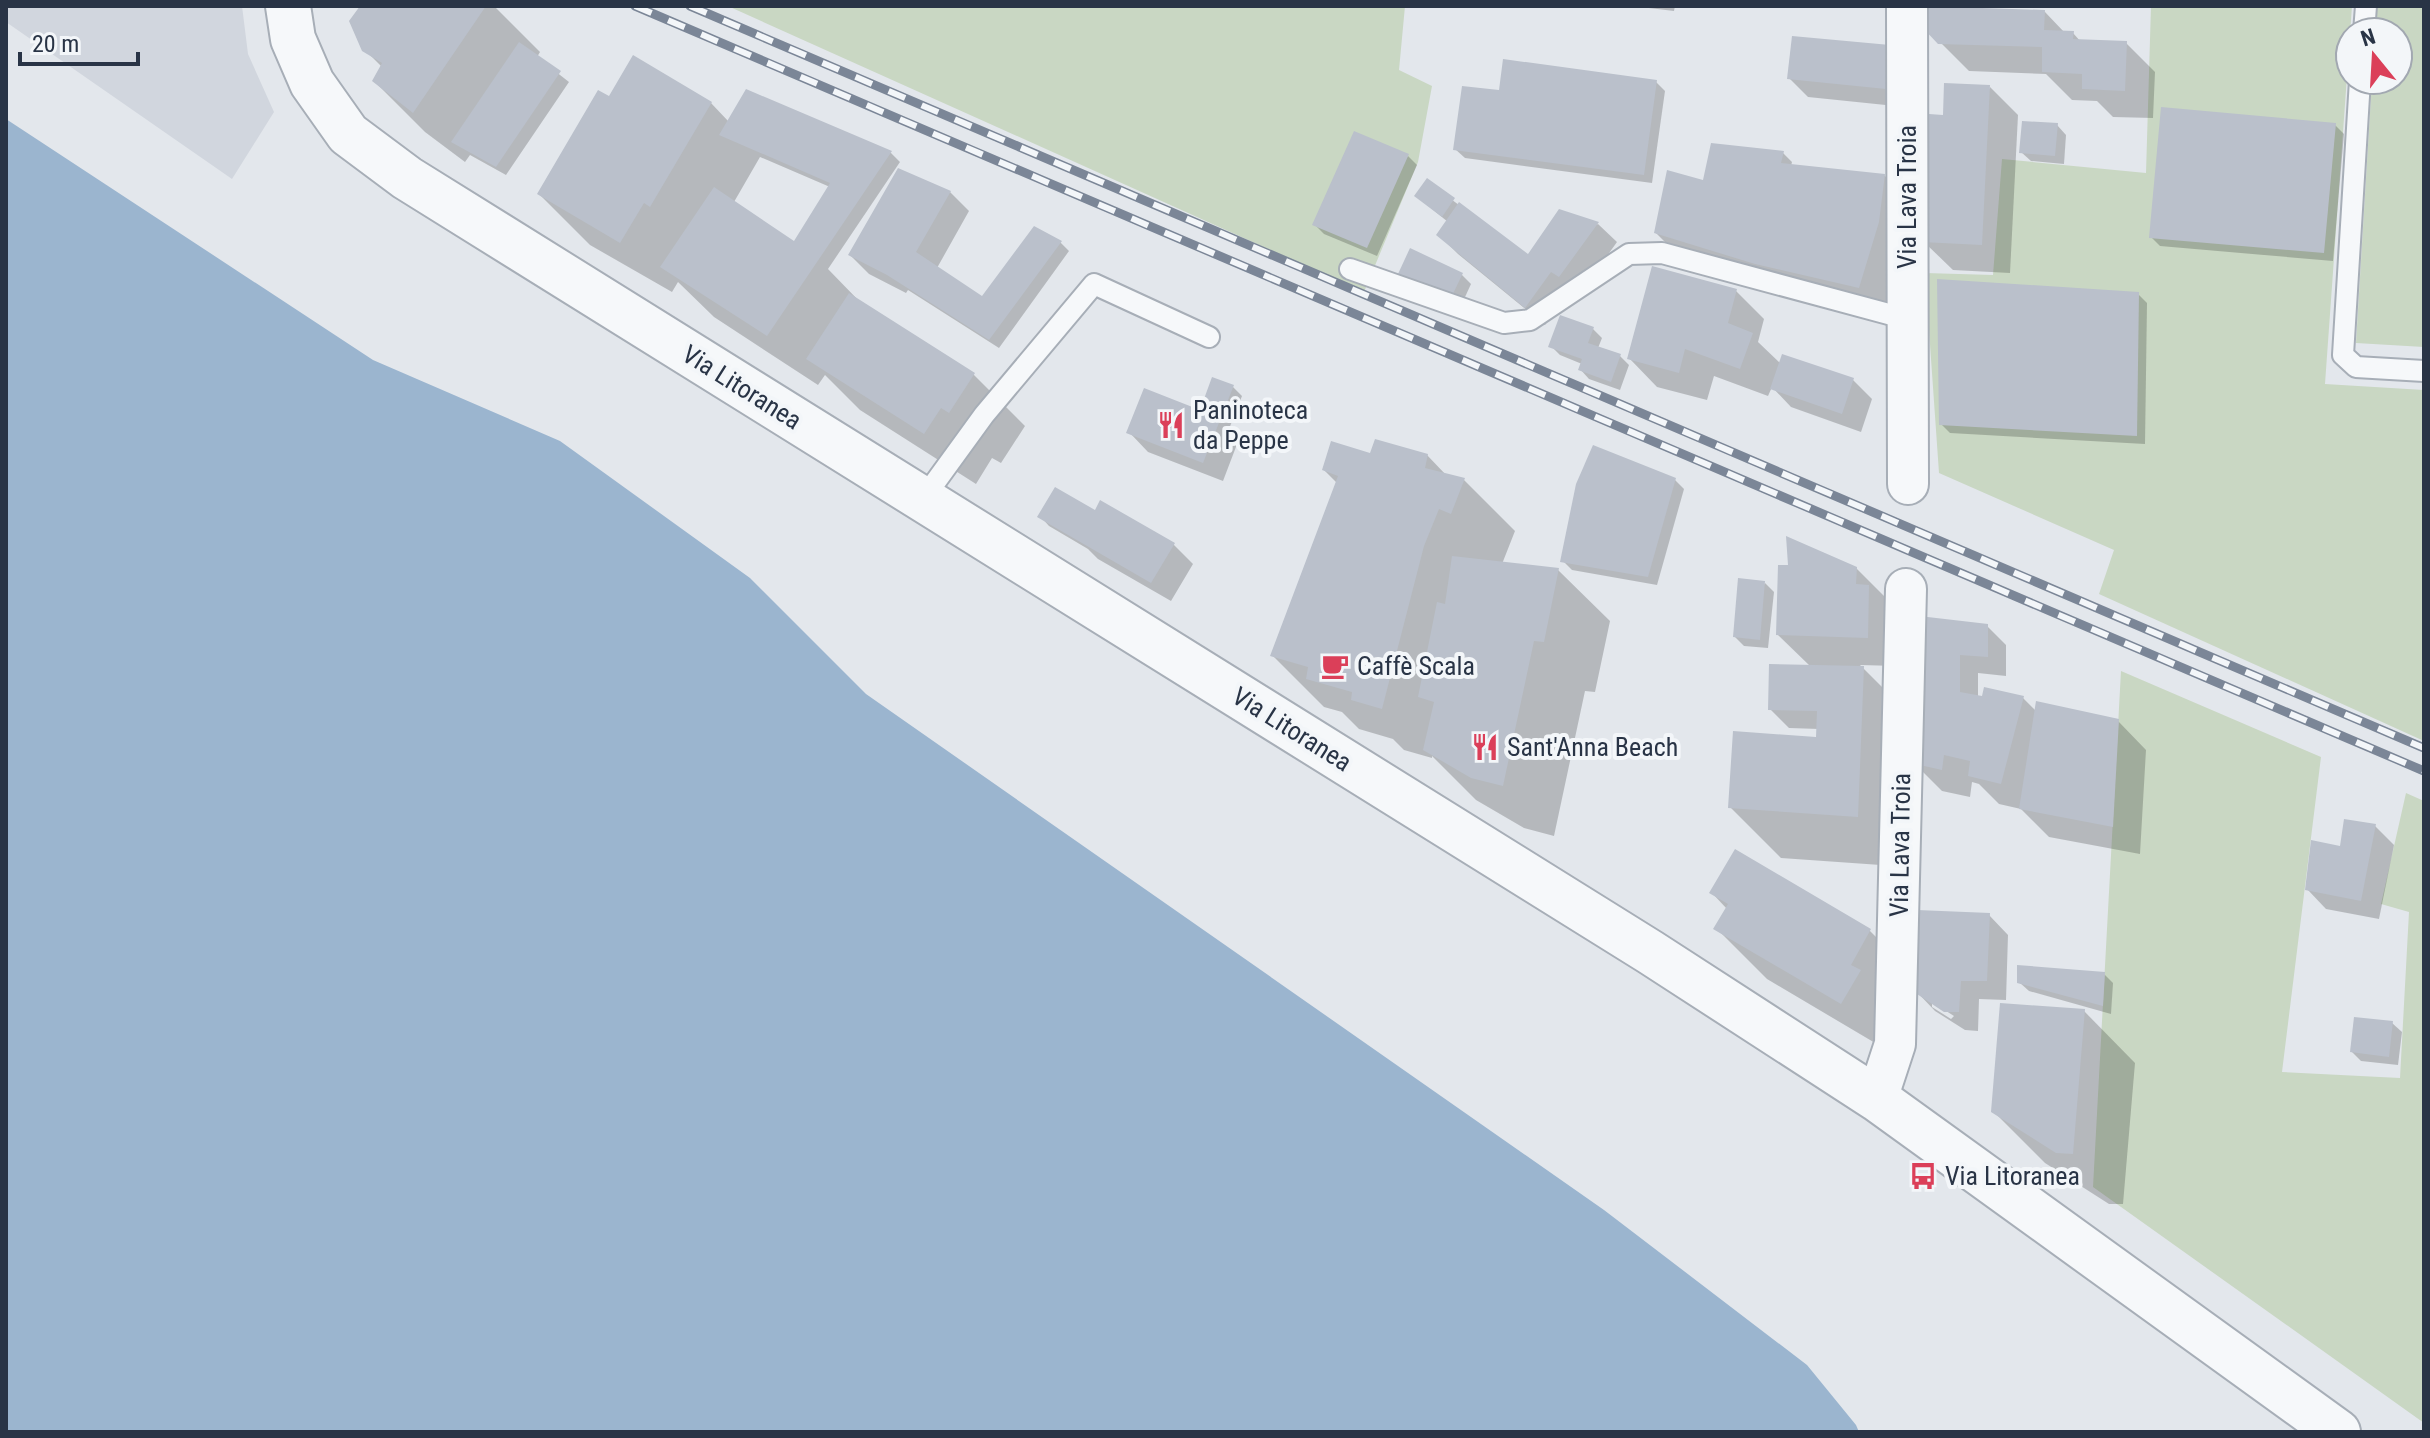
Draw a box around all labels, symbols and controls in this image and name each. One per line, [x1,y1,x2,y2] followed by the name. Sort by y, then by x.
[20,16,138,66] scale bar
[2334,16,2414,96] north arrow
[2358,23,2378,51] text: N
[32,30,79,58] text: 20 m
[1892,125,1922,269] street label: Via Lava Troia
[677,339,807,435] street label: Via Litoranea
[1193,395,1308,455] place label: Paninoteca da Peppe
[1156,410,1186,440] restaurant icon: Paninoteca da Peppe
[1320,651,1350,681] cafe icon: Caffè Scala
[1357,651,1475,681] place label: Caffè Scala
[1227,681,1357,777] street label: Via Litoranea
[1470,732,1500,762] restaurant icon: Sant'Anna Beach
[1507,732,1678,762] place label: Sant'Anna Beach
[1884,773,1916,917] street label: Via Lava Troia
[1908,1161,1938,1191] bus stop icon: Via Litoranea
[1945,1161,2080,1191] place label: Via Litoranea

